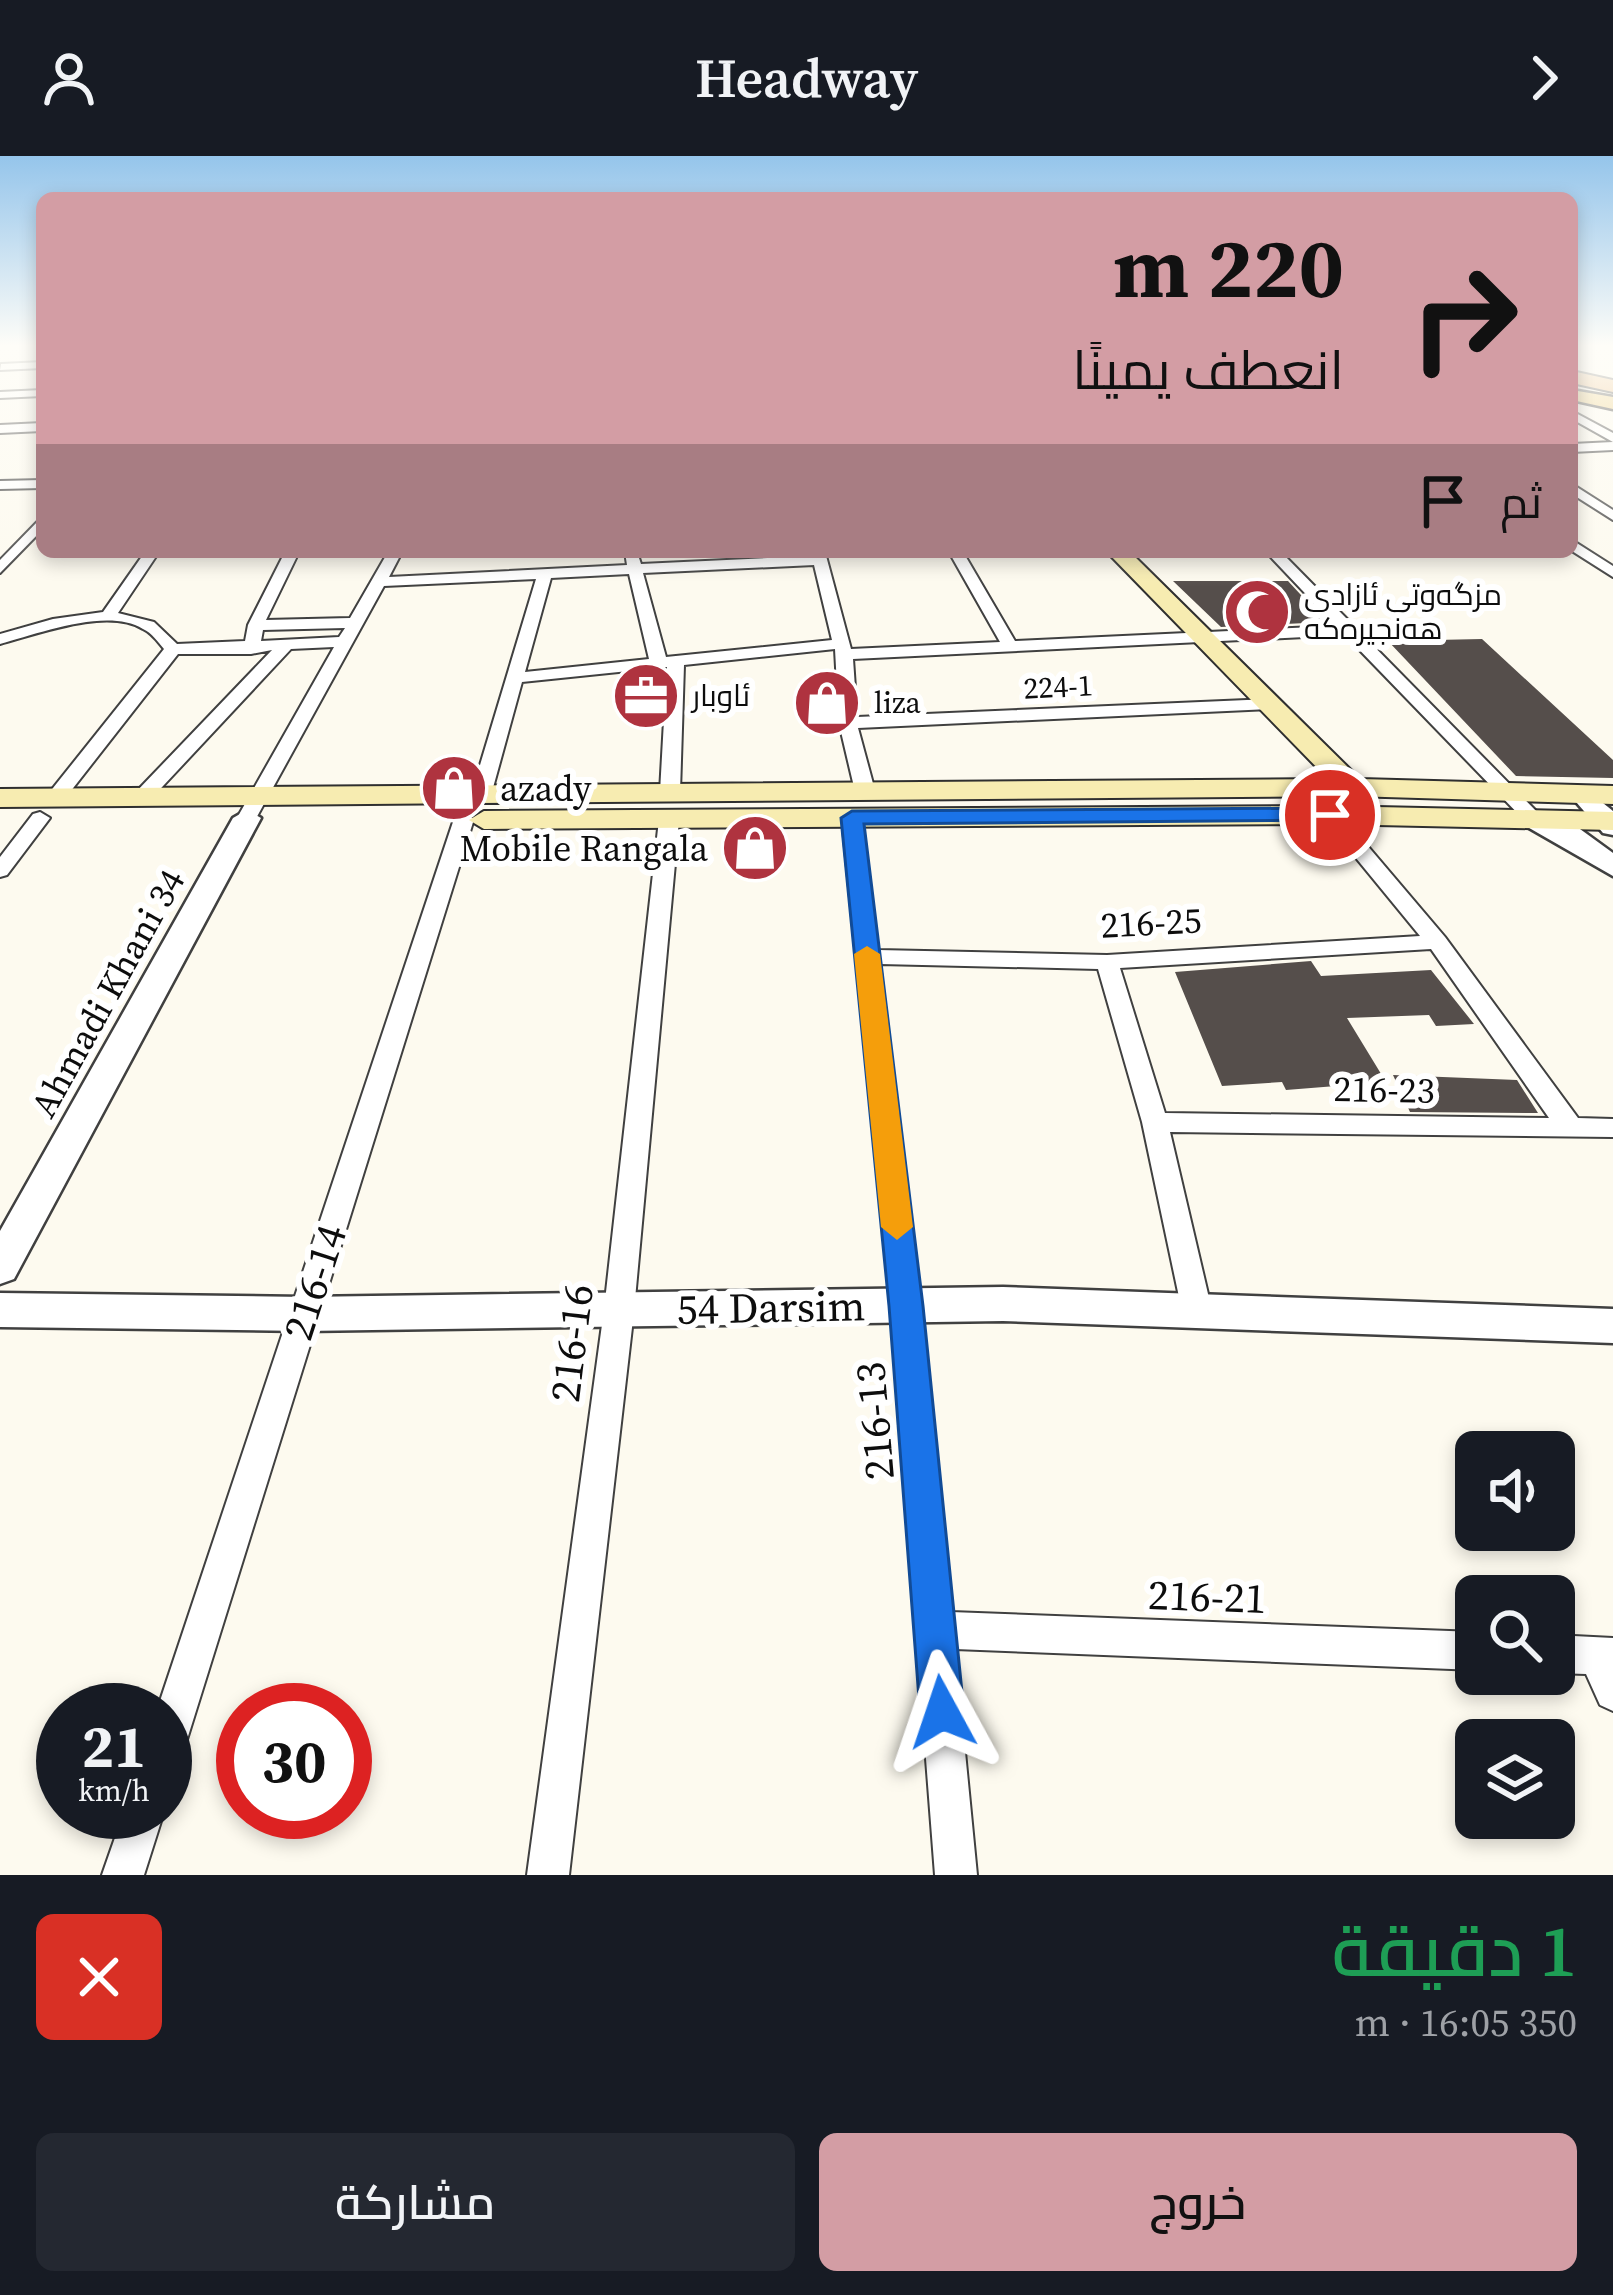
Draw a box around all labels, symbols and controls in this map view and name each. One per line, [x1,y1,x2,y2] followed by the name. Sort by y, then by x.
[695,41,918,115] text: Headway
[36,45,102,111] icon: person
[1511,45,1577,111] icon: forward
[1113,210,1344,325] text: 220 m
[1386,240,1542,396] icon: right
[1072,333,1344,407] text: انعطف يمينًا
[1410,468,1476,534] icon: arrive
[1500,471,1542,533] text: ثم
[1304,574,1502,649] place label: مزگه‌وتی ئازادی هه‌نجیره‌که
[1222,577,1292,647] mosque icon: مزگه‌وتی ئازادی هه‌نجیره‌که
[611,661,681,731] office icon: ئاوبار
[1022,664,1094,709] street label: 224-1
[792,668,862,738] shop icon: liza
[690,675,750,716] place label: ئاوبار
[874,682,922,723] place label: liza
[419,753,489,823] shop icon: azady
[500,764,592,813] place label: azady
[1279,764,1381,866] pin
[1297,782,1363,848] icon: arrive
[720,813,790,883] shop icon: Mobile Rangala
[460,824,709,873] place label: Mobile Rangala
[19,860,196,1126] street label: Ahmadi Khani 34
[1099,895,1203,950] street label: 216-25
[1333,1064,1435,1115] street label: 216-23
[268,1217,360,1347] street label: 216-14
[676,1276,866,1338] street label: 54 Darsim
[535,1281,607,1405] street label: 216-16
[840,1360,908,1482] street label: 216-13
[1455,1431,1575,1839] map controls
[1455,1431,1575,1551] button: sound
[1147,1565,1267,1627] street label: 216-21
[1455,1575,1575,1695] button: search
[879,1649,1005,1775] position arrow
[216,1683,372,1839] speed limit sign: 30
[81,1705,147,1787] text: 21
[1455,1719,1575,1839] button: layers
[78,1770,150,1811] text: km/h
[1332,1901,1577,2000] text: 1 دقيقة
[36,1914,162,2040] button: close
[1355,1996,1577,2049] text: 350 m · 16:05
[36,2133,795,2271] button: مشاركة
[819,2133,1577,2271] button: خروج

